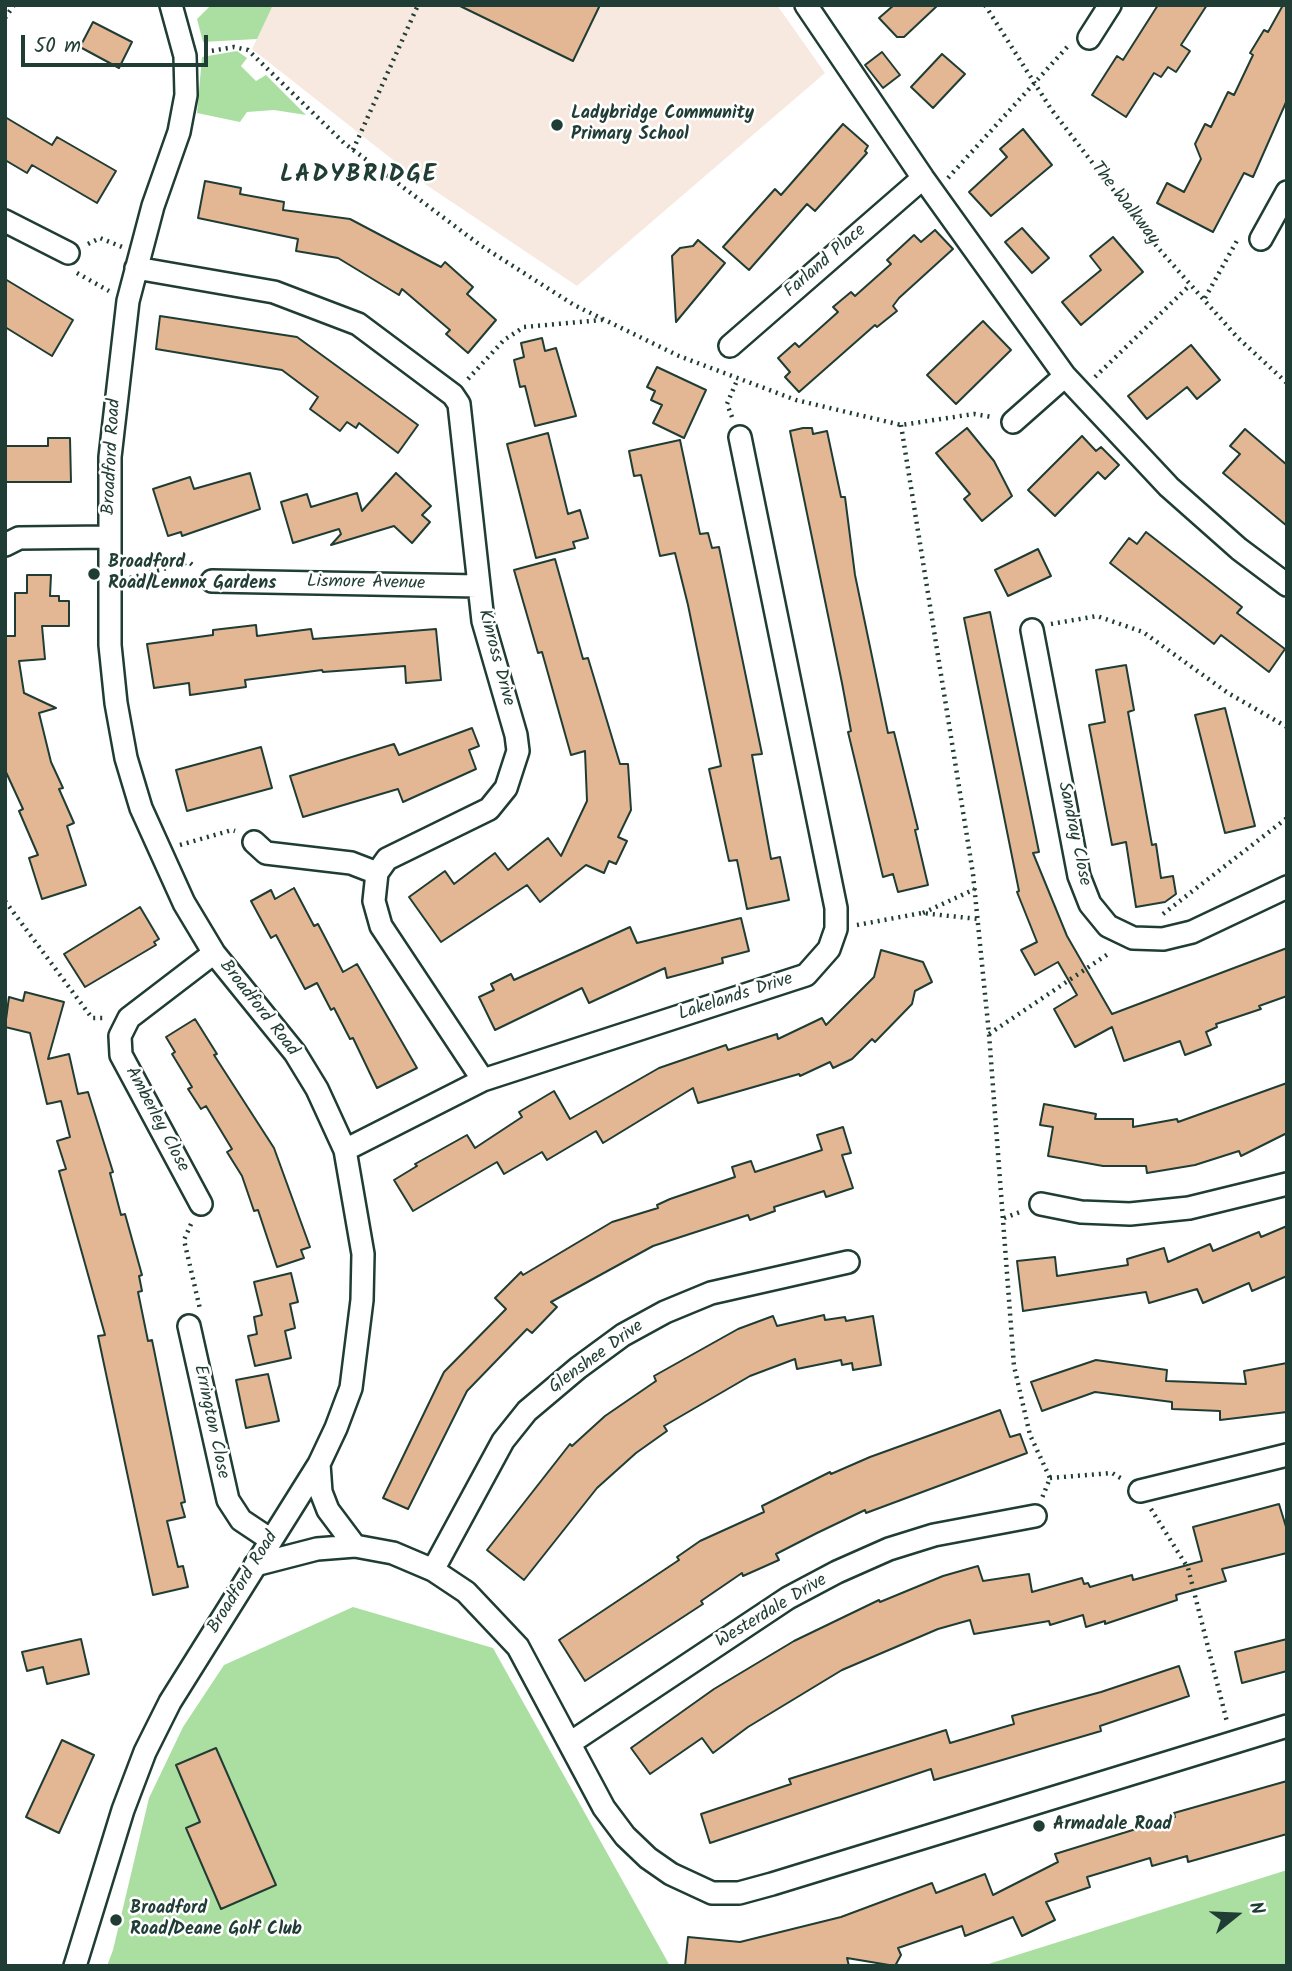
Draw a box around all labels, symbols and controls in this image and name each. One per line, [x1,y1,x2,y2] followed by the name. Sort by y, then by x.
[24,21,212,65] scale bar
[34,30,81,63] text: 50 m
[571,104,754,146] place label: Ladybridge Community Primary School
[549,117,565,133] marker: Ladybridge Community Primary School
[1085,158,1163,250] street label: The Walkway
[281,163,437,191] district label: LADYBRIDGE
[781,221,871,303] street label: Farland Place
[99,398,127,516] street label: Broadford Road
[108,553,277,596] place label: Broadford Road/Lennox Gardens
[86,566,102,582] marker: Broadford Road/Lennox Gardens
[307,572,425,596] street label: Lismore Avenue
[472,608,518,708] street label: Kinross Drive
[1051,780,1095,888] street label: Sandray Close
[214,957,302,1061] street label: Broadford Road
[676,969,796,1027] street label: Lakelands Drive
[119,1064,193,1176] street label: Amberley Close
[546,1317,648,1399] street label: Glenshee Drive
[187,1363,233,1481] street label: Errington Close
[204,1528,284,1638] street label: Broadford Road
[713,1570,831,1654] street label: Westerdale Drive
[1053,1815,1172,1837] place label: Armadale Road
[1031,1818,1047,1834] marker: Armadale Road
[1201,1880,1271,1950] north arrow
[1240,1898,1272,1919] text: N
[130,1899,302,1941] place label: Broadford Road/Deane Golf Club
[108,1912,124,1928] marker: Broadford Road/Deane Golf Club

